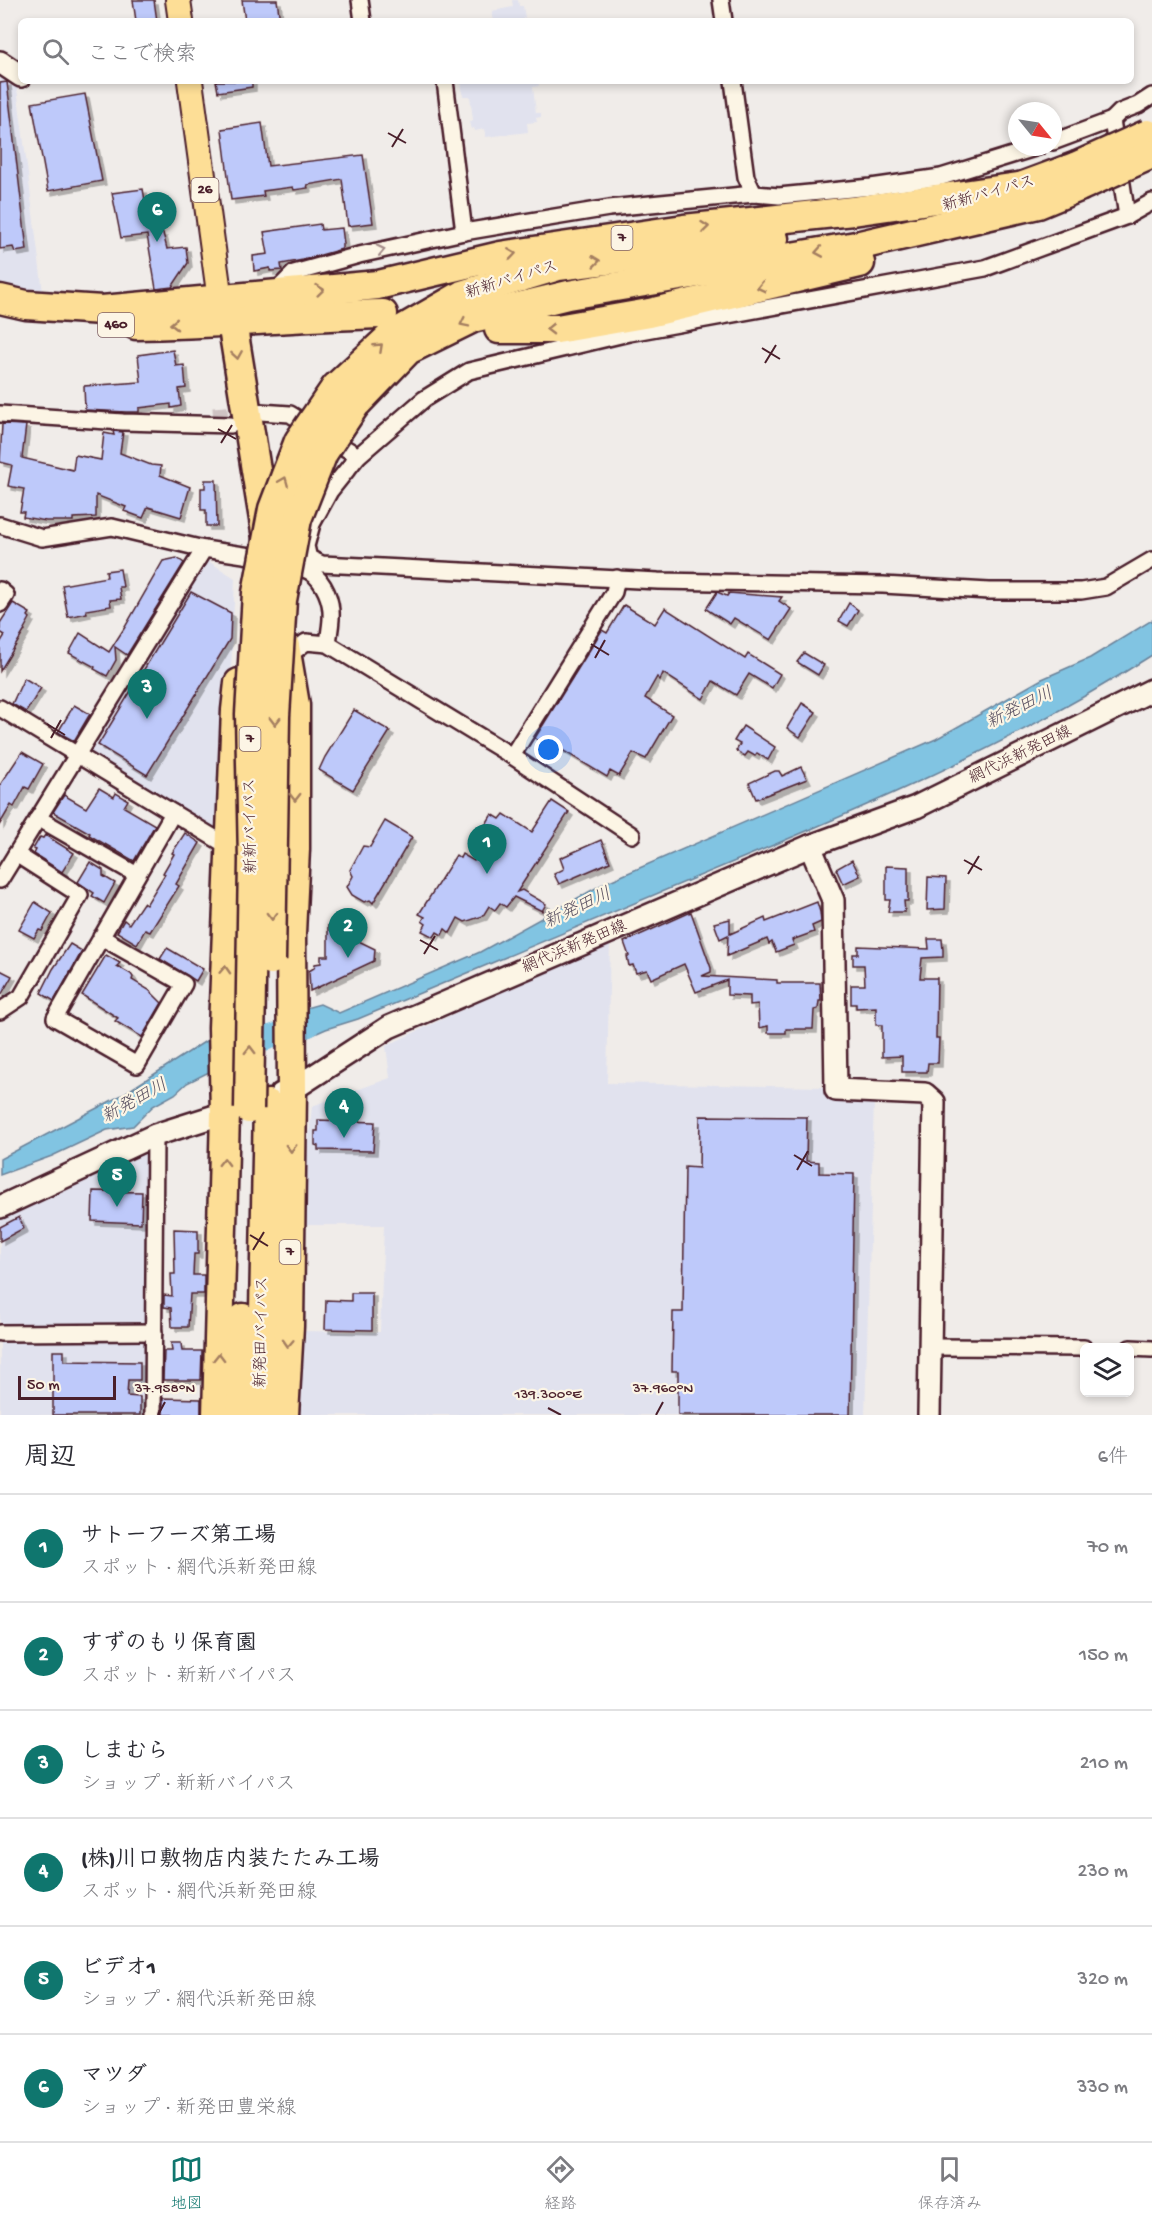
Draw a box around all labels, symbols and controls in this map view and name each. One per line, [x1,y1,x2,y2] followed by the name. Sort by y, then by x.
[18,18,1134,84] search box
[39,35,72,68] icon: search
[87,43,197,69] text: ここで検索
[1008,102,1062,156] north arrow
[940,172,1038,217] street label: 新新バイパス
[192,178,218,202] road number: 26
[138,192,176,242] pin: 6
[700,221,709,234] one-way arrow
[612,226,632,250] road number: 7
[376,244,386,257] one-way arrow
[815,246,824,258] one-way arrow
[507,249,516,261] one-way arrow
[591,255,600,268] one-way arrow
[463,257,561,304] street label: 新新バイパス
[756,279,766,292] one-way arrow
[316,284,325,297] one-way arrow
[98,313,134,337] road number: 460
[459,315,470,327] one-way arrow
[169,318,178,330] one-way arrow
[545,323,554,335] one-way arrow
[372,343,382,354] one-way arrow
[231,350,243,359] one-way arrow
[277,476,289,487] one-way arrow
[128,670,166,719] pin: 3
[983,683,1057,734] water label: 新発田川
[269,716,281,725] one-way arrow
[966,721,1076,789] street label: 網代浜新発田線
[240,727,260,751] road number: 7
[534,735,563,764] your location
[241,778,262,874] street label: 新新バイパス
[289,793,301,802] one-way arrow
[468,824,506,874] pin: 1
[541,883,615,934] water label: 新発田川
[328,908,368,958] pin: 2
[266,911,278,920] one-way arrow
[519,916,630,979] street label: 網代浜新発田線
[219,965,232,974] one-way arrow
[244,1046,256,1055] one-way arrow
[98,1074,172,1129] water label: 新発田川
[324,1088,364,1138] pin: 4
[285,1144,297,1153] one-way arrow
[217,1157,230,1166] one-way arrow
[98,1158,136,1207] pin: 5
[280,1240,300,1264] road number: 7
[252,1276,273,1388] street label: 新発田バイパス
[281,1339,294,1348] one-way arrow
[1080,1343,1134,1397] map controls
[1080,1343,1134,1397] button: layers
[212,1352,225,1361] one-way arrow
[18,1373,116,1400] scale bar
[27,1377,60,1396] text: 50 m
[134,1380,195,1398] text: 37.958°N
[632,1380,693,1398] text: 37.960°N
[514,1386,582,1404] text: 139.300°E
[24,1444,76,1475] text: 周辺
[1098,1447,1128,1470] text: 6件
[81,1524,276,1550] text: サトーフーズ第工場
[39,1537,48,1560] text: 1
[1087,1537,1128,1560] text: 70 m
[81,1558,317,1581] text: スポット · 網代浜新発田線
[81,1632,257,1658] text: すずのもり保育園
[39,1645,48,1668] text: 2
[1079,1645,1128,1668] text: 150 m
[81,1666,296,1689] text: スポット · 新新バイパス
[81,1740,169,1766] text: しまむら
[38,1753,49,1776] text: 3
[1080,1753,1128,1776] text: 210 m
[81,1774,296,1797] text: ショップ · 新新バイパス
[81,1848,379,1874] text: (株)川口敷物店内装たたみ工場
[39,1861,48,1884] text: 4
[1078,1861,1128,1884] text: 230 m
[81,1882,317,1905] text: スポット · 網代浜新発田線
[81,1956,156,1982] text: ビデオ1
[38,1969,49,1992] text: 5
[1078,1969,1128,1992] text: 320 m
[81,1990,316,2013] text: ショップ · 網代浜新発田線
[81,2064,147,2090] text: マツダ
[38,2077,49,2100] text: 6
[1077,2077,1128,2100] text: 330 m
[81,2098,296,2121] text: ショップ · 新発田豊栄線
[170,2153,203,2215] tab: 地図
[544,2153,577,2215] tab: 経路
[918,2153,982,2215] tab: 保存済み

